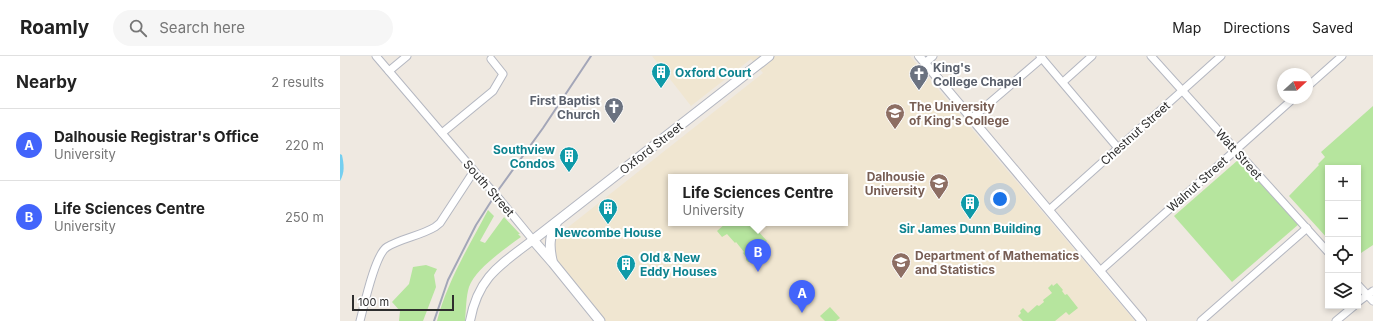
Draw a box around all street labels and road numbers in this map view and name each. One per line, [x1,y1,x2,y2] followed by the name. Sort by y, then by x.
[1097,98,1173,168] street label: Chestnut Street
[616,119,686,177] street label: Oxford Street
[1212,126,1266,182] street label: Watt Street
[1164,153,1230,215] street label: Walnut Street
[460,157,518,219] street label: South Street

